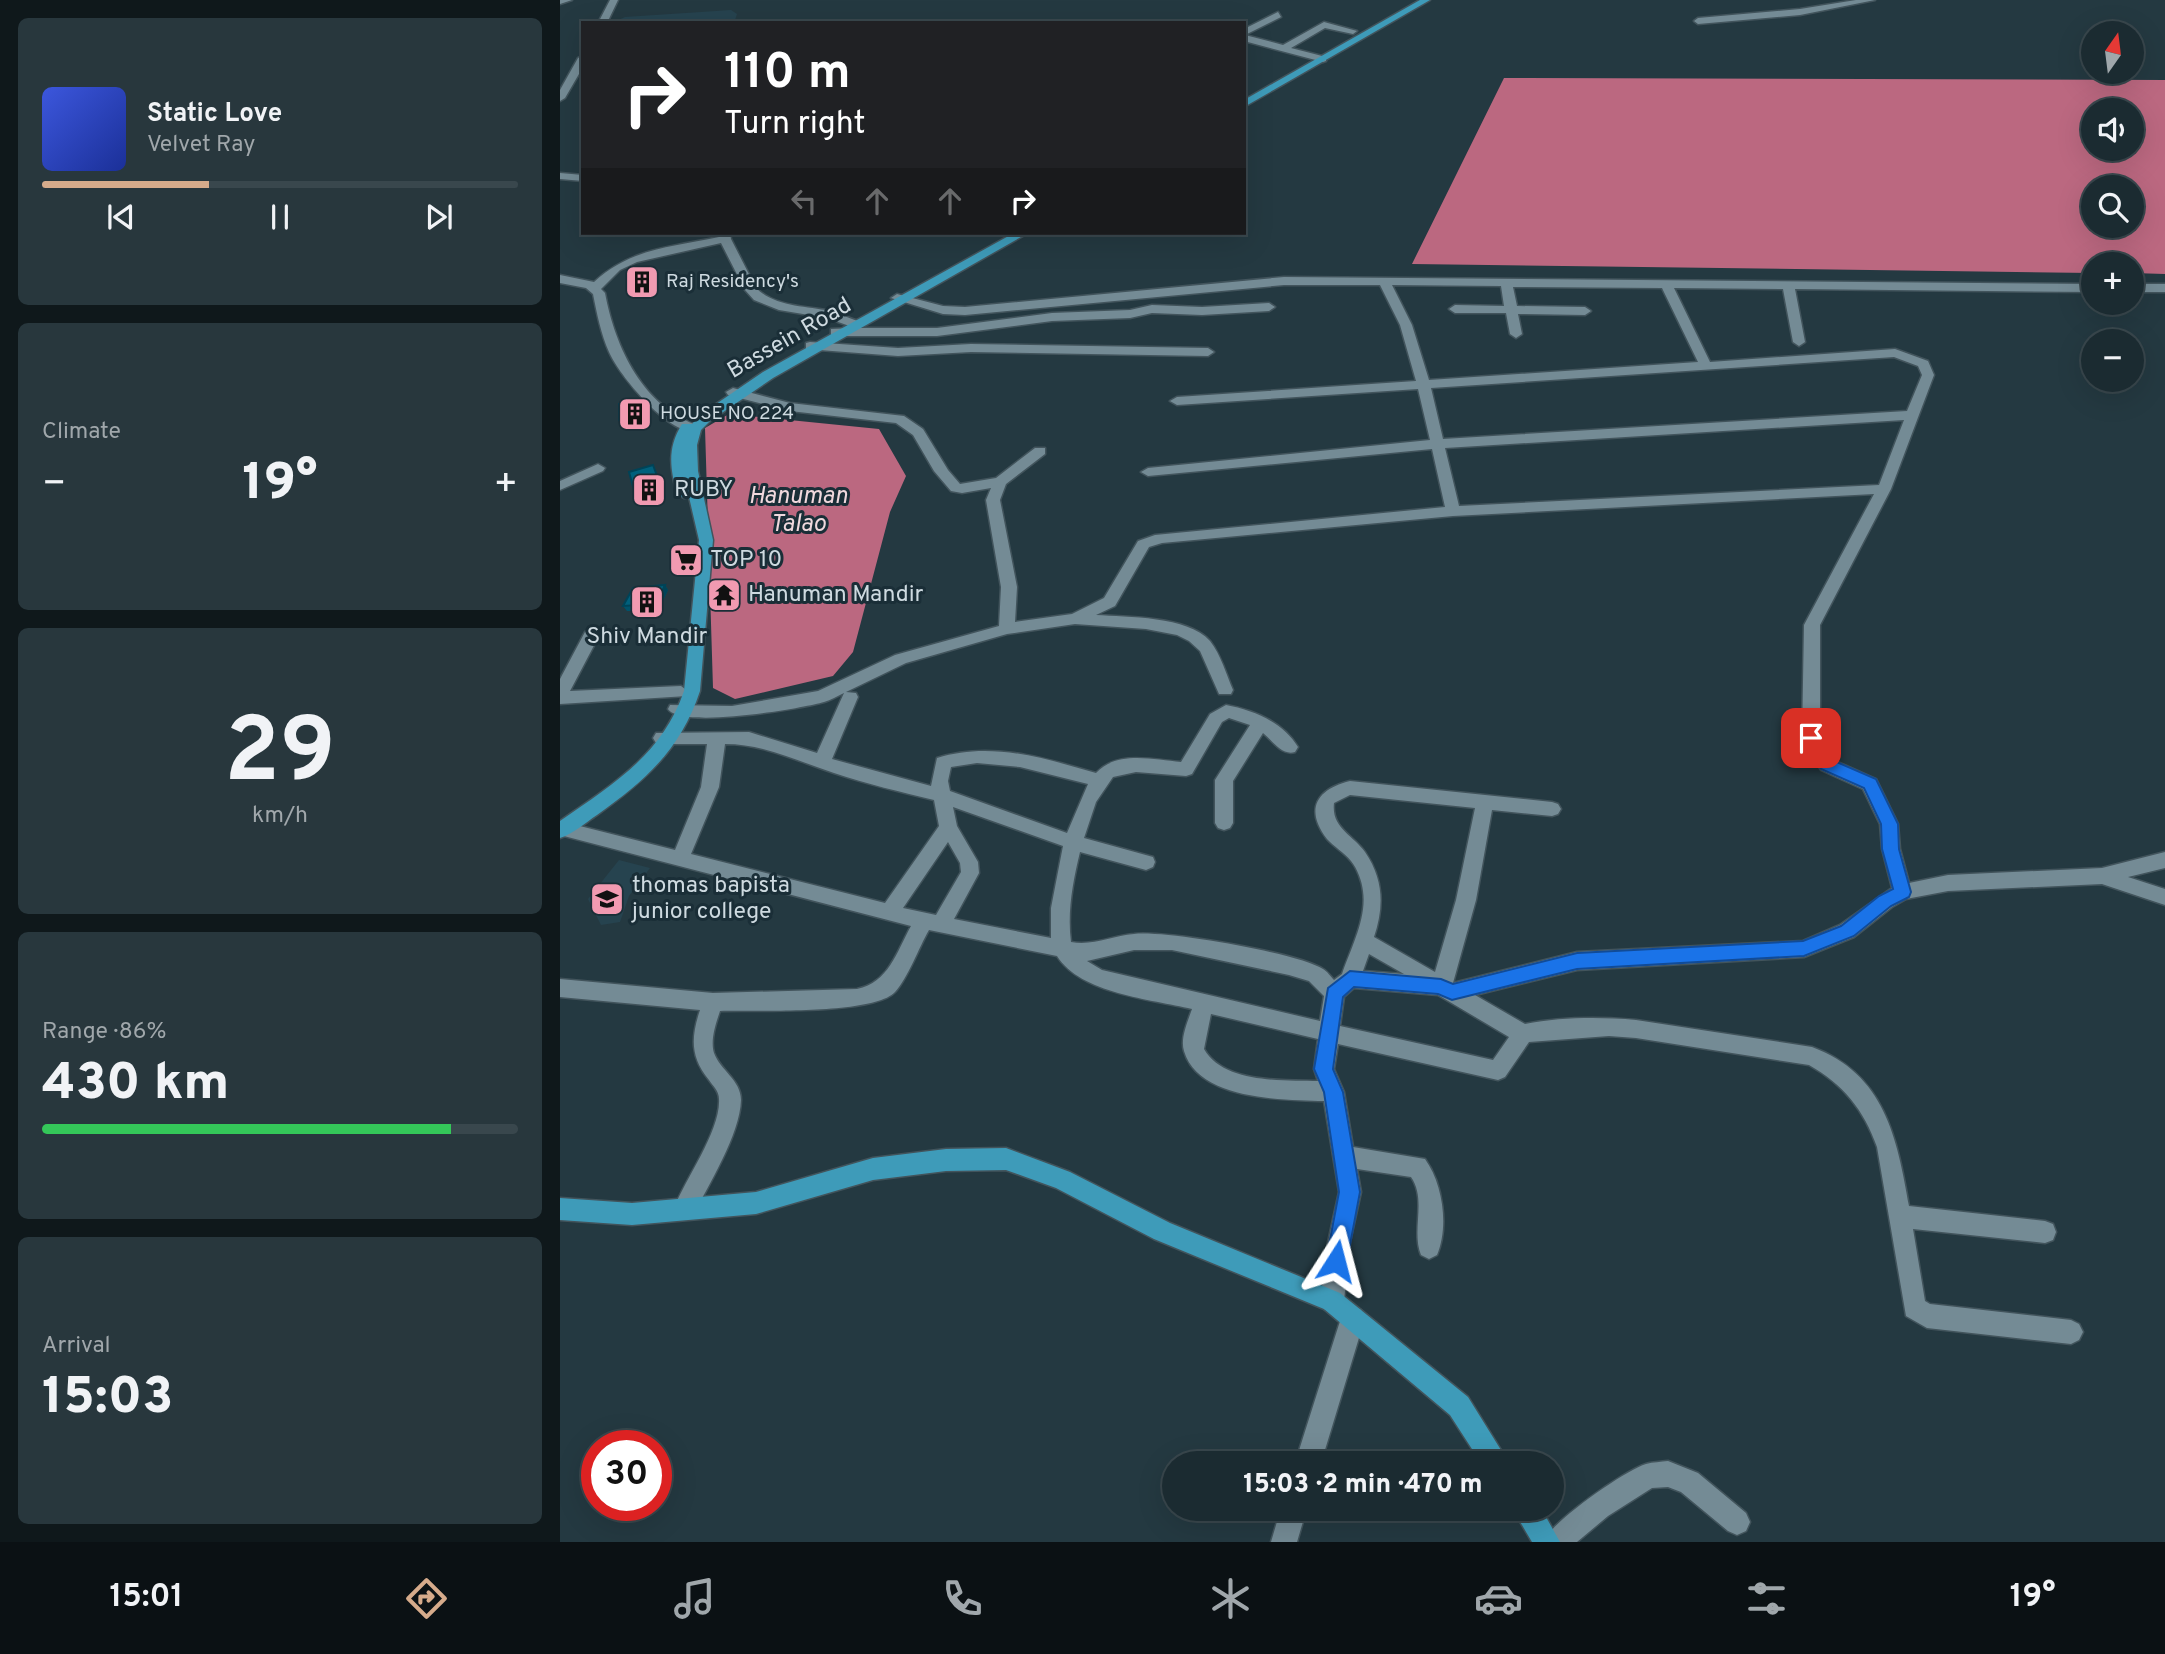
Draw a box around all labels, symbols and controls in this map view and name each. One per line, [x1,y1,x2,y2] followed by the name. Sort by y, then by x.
[2081,21,2144,84] north arrow
[2081,21,2144,392] map controls
[724,44,851,106] text: 110 m
[609,49,700,140] icon: right
[147,98,282,131] text: Static Love
[2081,98,2144,161] button: sound
[724,105,866,145] text: Turn right
[147,131,255,160] text: Velvet Ray
[2081,175,2144,238] button: search
[785,182,823,220] icon: left
[858,182,896,220] icon: ahead
[931,182,969,220] icon: ahead
[1004,182,1042,220] icon: right
[102,198,140,236] icon: previous
[261,198,299,236] icon: pause
[420,198,458,236] icon: next
[2081,252,2144,315] button: +
[623,263,661,301] building icon: Raj Residency's
[666,270,799,294] place label: Raj Residency's
[723,292,857,386] street label: Bassein Road
[2081,329,2144,392] button: −
[616,395,654,433] building icon: HOUSE NO 224
[660,402,794,426] place label: HOUSE NO 224
[42,418,121,447] text: Climate
[242,452,318,518] text: 19°
[42,461,67,510] text: −
[493,461,518,510] text: +
[630,471,668,509] building icon: RUBY
[674,476,733,505] place label: RUBY
[748,482,848,540] water label: Hanuman Talao
[667,541,705,579] supermarket icon: TOP 10
[710,546,782,575] place label: TOP 10
[705,576,743,614] temple icon: Hanuman Mandir
[748,581,923,610] place label: Hanuman Mandir
[628,583,666,621] building icon: Shiv Mandir
[587,623,708,652] place label: Shiv Mandir
[224,699,336,814] text: 29
[1781,708,1841,768] pin
[1792,719,1830,757] icon: arrive
[252,802,308,831] text: km/h
[630,872,790,927] place label: thomas bapista junior college
[588,880,626,918] school or university icon: thomas bapista junior college
[42,1018,167,1047] text: Range · 86%
[42,1052,229,1118] text: 430 km
[1299,1224,1373,1298] position arrow
[42,1332,111,1361] text: Arrival
[42,1366,173,1432] text: 15:03
[581,1430,672,1521] speed limit sign: 30
[1243,1469,1483,1502] text: 15:03 · 2 min · 470 m
[402,1574,451,1623] icon: directions
[670,1574,719,1623] icon: music
[938,1574,987,1623] icon: phone
[1206,1574,1255,1623] icon: climate
[1474,1574,1523,1623] icon: car
[1742,1574,1791,1623] icon: filters
[109,1578,183,1618] text: 15:01
[2010,1578,2056,1618] text: 19°

